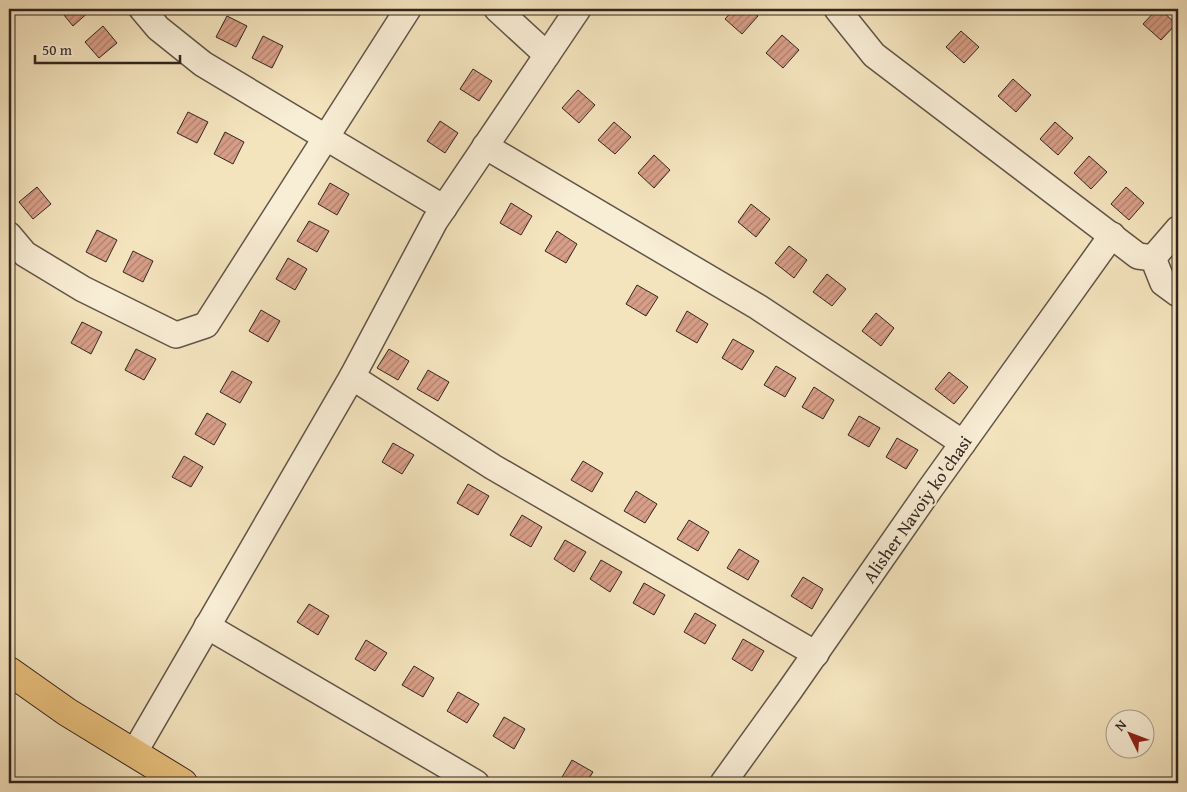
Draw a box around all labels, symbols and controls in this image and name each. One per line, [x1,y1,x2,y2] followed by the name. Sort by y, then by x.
[35,32,180,64] scale bar
[42,39,73,60] text: 50 m
[856,430,978,588] street label: Alisher Navoiy ko'chasi
[1104,710,1154,760] north arrow
[1110,715,1131,735] text: N

